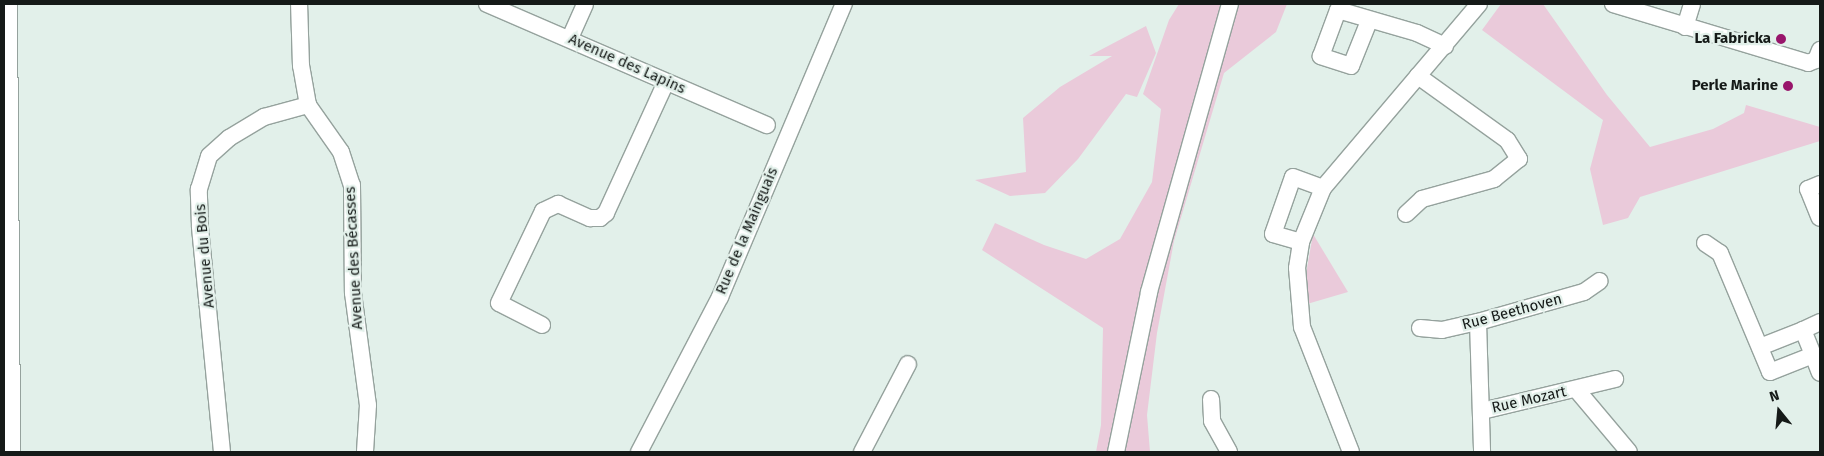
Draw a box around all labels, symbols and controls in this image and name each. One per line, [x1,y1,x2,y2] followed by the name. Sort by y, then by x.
[566,30,688,98] street label: Avenue des Lapins
[1694,30,1771,48] place label: La Fabricka
[1775,33,1787,45] marker: La Fabricka
[1692,77,1778,95] place label: Perle Marine
[1782,80,1794,92] marker: Perle Marine
[712,165,782,297] street label: Rue de la Mainguais
[341,186,367,330] street label: Avenue des Bécasses
[191,203,219,309] street label: Avenue du Bois
[1460,290,1564,334] street label: Rue Beethoven
[1490,383,1568,417] street label: Rue Mozart
[1754,386,1804,436] north arrow
[1768,387,1781,406] text: N

